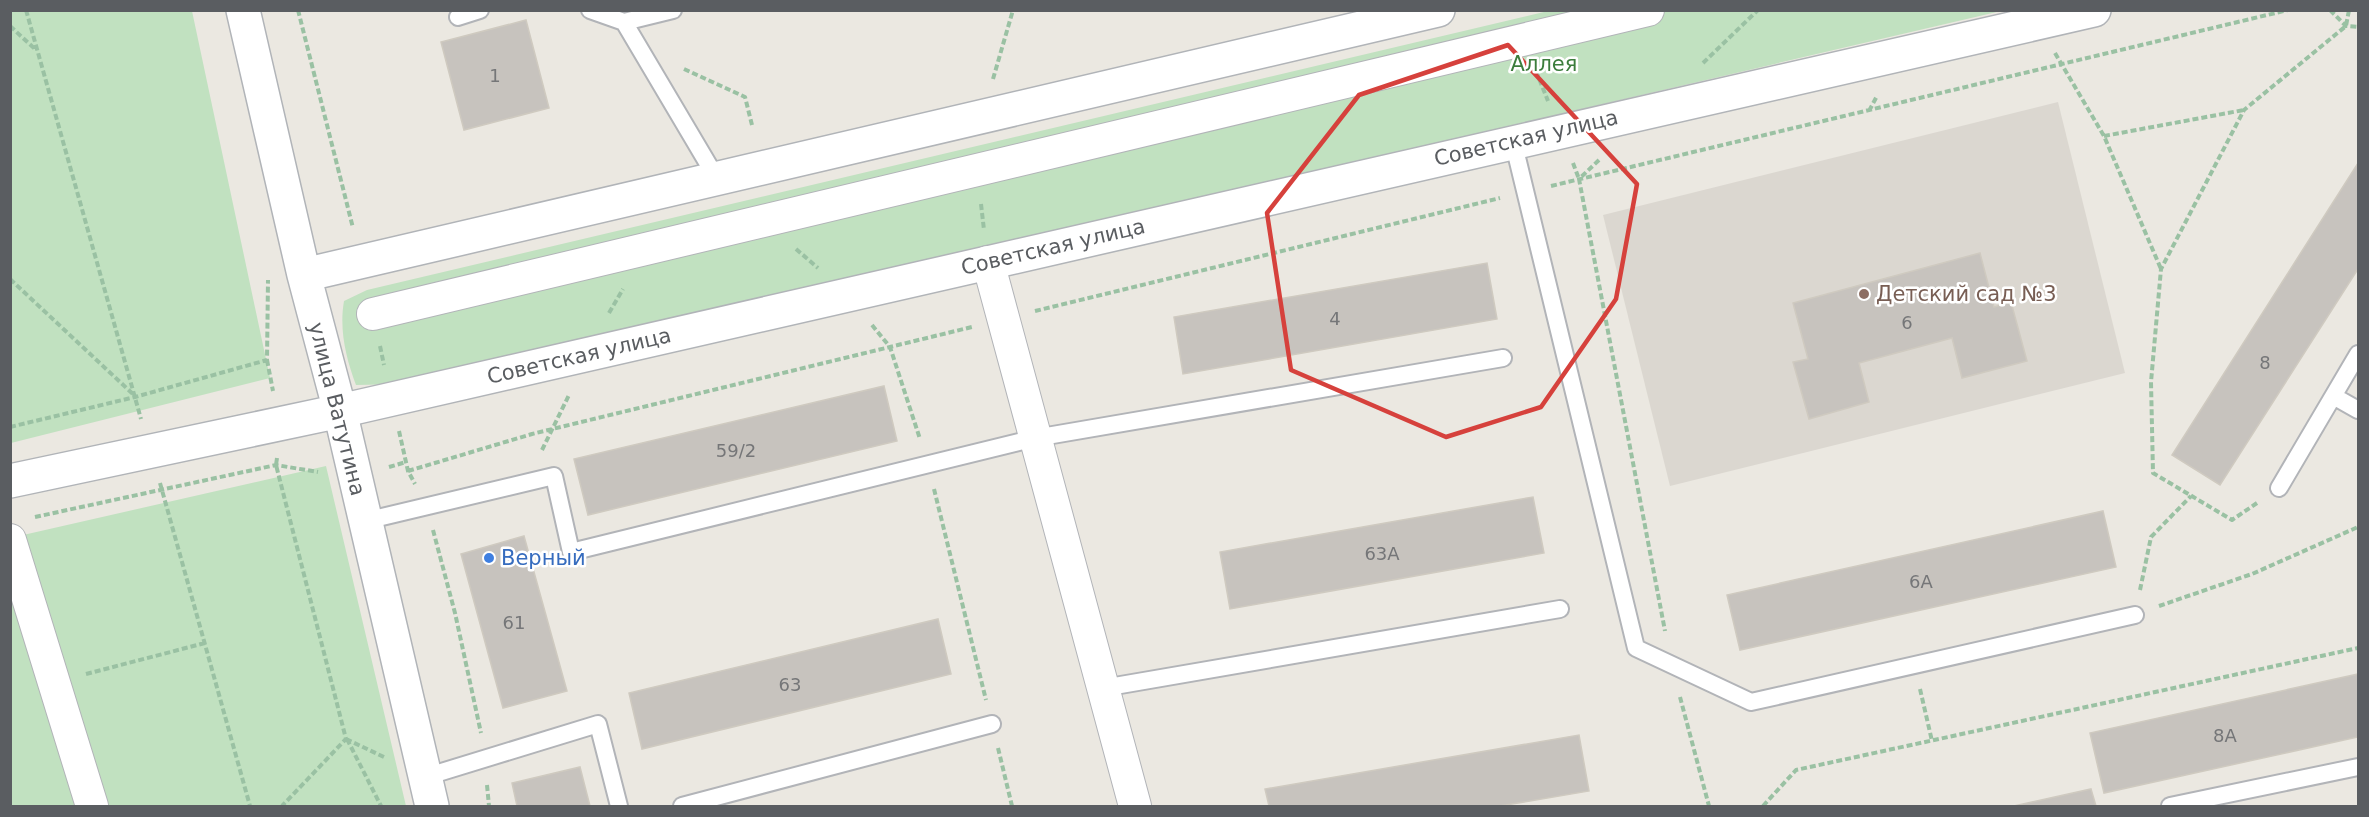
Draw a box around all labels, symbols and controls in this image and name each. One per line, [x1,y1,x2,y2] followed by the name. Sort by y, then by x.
[1511,52,1577,76] park label: Аллея
[489,65,501,86] house number: 1
[1432,105,1620,171] street label: Советская улица
[959,214,1147,280] street label: Советская улица
[1876,282,2057,306] place label: Детский сад №3
[1857,287,1871,301] marker: Детский сад №3
[1329,308,1341,329] house number: 4
[1901,312,1913,333] house number: 6
[304,320,370,498] street label: улица Ватутина
[485,323,673,389] street label: Советская улица
[2259,352,2271,373] house number: 8
[716,440,756,461] house number: 59/2
[1364,543,1400,564] house number: 63А
[501,546,586,570] place label: Верный
[482,551,496,565] marker: Верный
[1909,571,1934,592] house number: 6А
[503,612,525,633] house number: 61
[779,674,801,695] house number: 63
[2213,725,2238,746] house number: 8А

